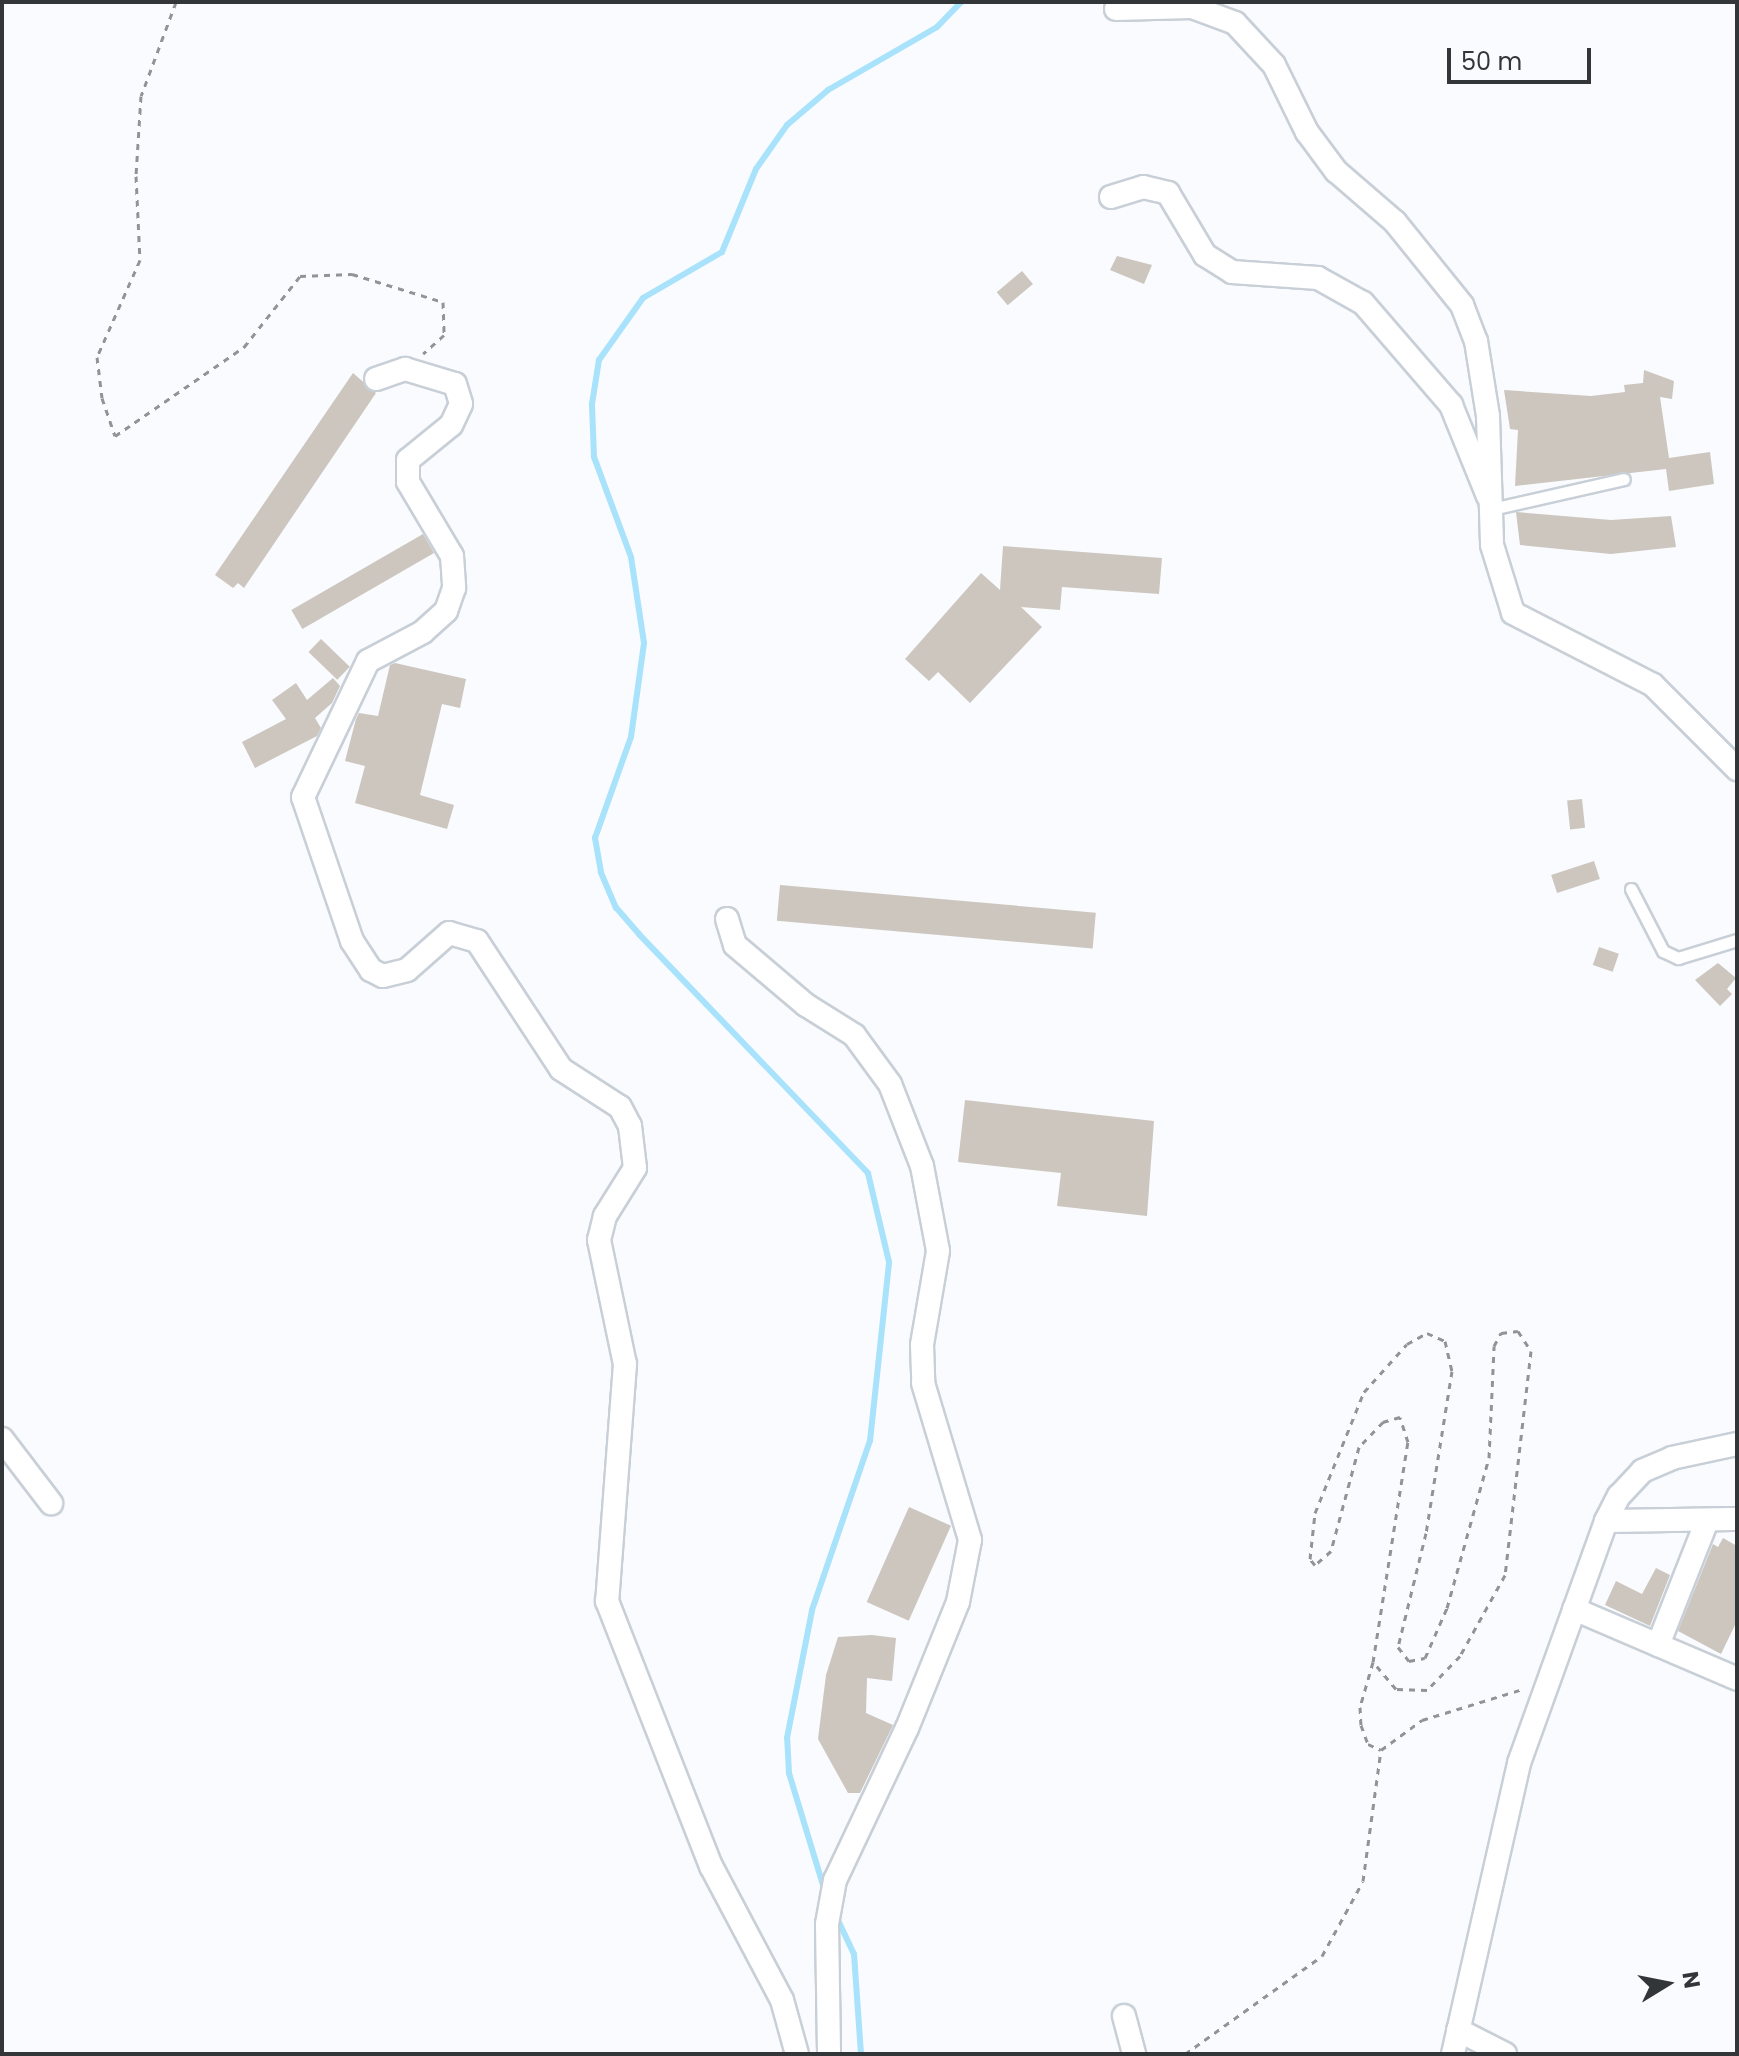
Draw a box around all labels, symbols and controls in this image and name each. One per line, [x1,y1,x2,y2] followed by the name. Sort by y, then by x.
[1451,32,1595,82] scale bar
[1461,45,1522,78] text: 50 m
[1627,1944,1707,2024] north arrow
[1674,1969,1708,1991] text: N

